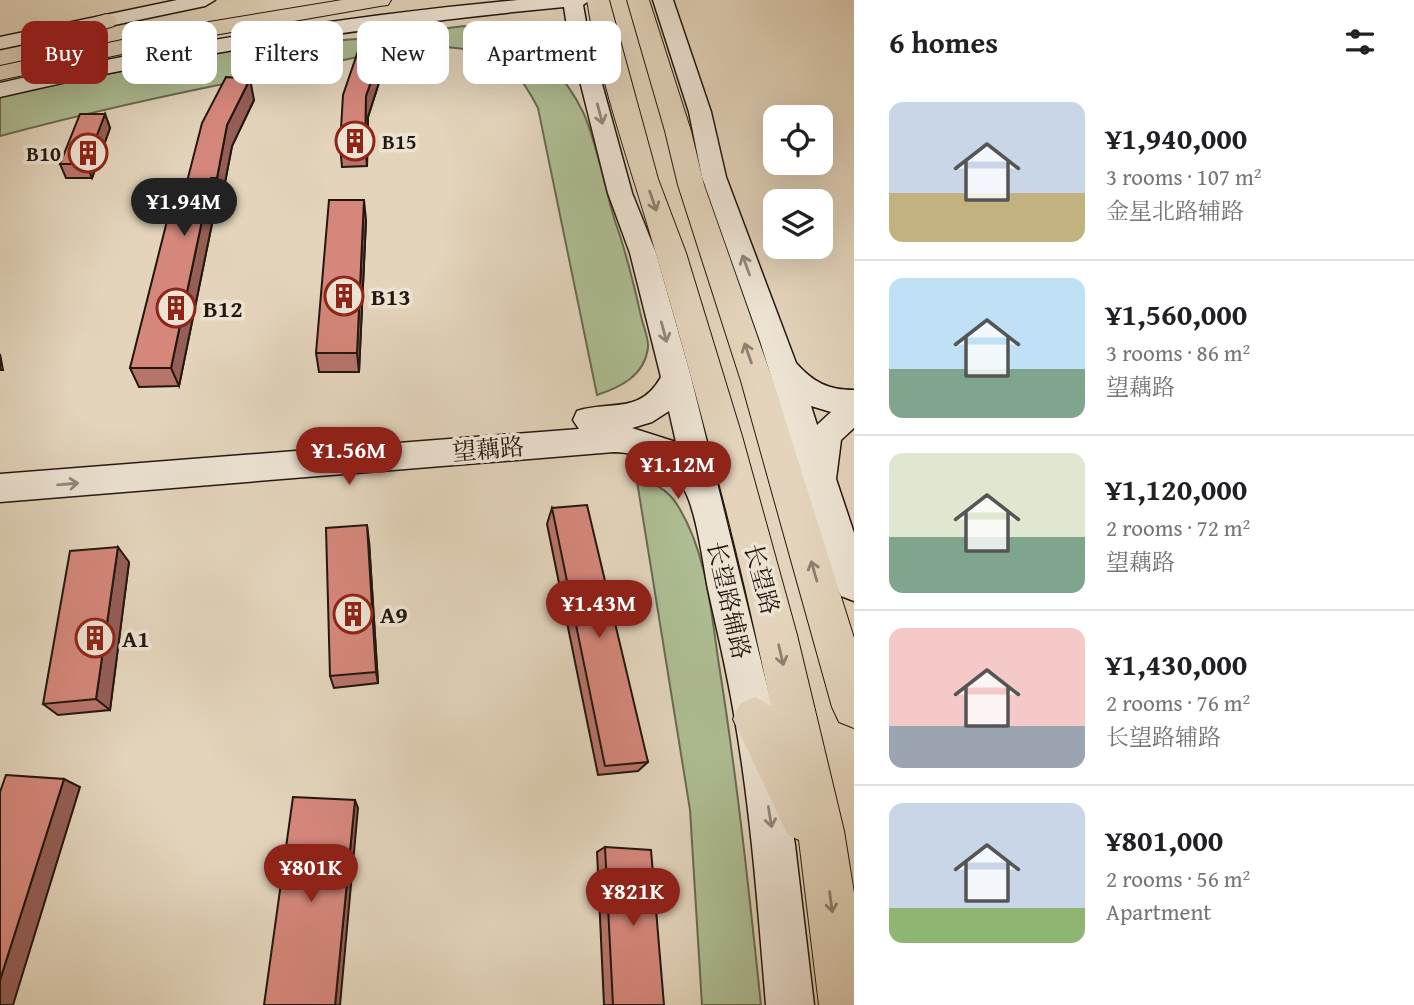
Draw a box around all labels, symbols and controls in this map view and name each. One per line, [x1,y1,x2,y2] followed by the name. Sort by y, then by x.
[889,20,998,64] text: 6 homes
[21,21,108,84] chip: Buy
[122,21,217,84] chip: Rent
[231,21,343,84] chip: Filters
[357,21,449,84] chip: New
[463,21,621,84] chip: Apartment
[1341,23,1379,61] icon: filters
[594,102,607,125] one-way arrow
[763,105,833,259] map controls
[763,105,833,175] button: locate
[1106,116,1247,160] text: ¥1,940,000
[334,120,376,162] building icon: B15
[382,126,417,157] place label: B15
[945,130,1029,214] icon: home
[67,132,109,174] building icon: B10
[26,138,61,169] place label: B10
[1106,160,1261,193] text: 3 rooms · 107 m²
[127,178,241,238] pin: ¥1.94M
[147,184,221,217] text: ¥1.94M
[648,189,660,211] one-way arrow
[763,189,833,259] button: layers
[1106,194,1244,227] text: 金星北路辅路
[739,255,751,277] one-way arrow
[323,275,365,317] building icon: B13
[371,279,411,314] place label: B13
[155,287,197,329] building icon: B12
[203,291,243,326] place label: B12
[1106,292,1247,336] text: ¥1,560,000
[945,306,1029,390] icon: home
[658,320,671,343] one-way arrow
[1106,336,1250,369] text: 3 rooms · 86 m²
[741,343,753,365] one-way arrow
[1106,370,1175,403] text: 望藕路
[292,428,406,487] pin: ¥1.56M
[451,428,525,470] street label: 望藕路
[312,433,386,466] text: ¥1.56M
[621,442,735,501] pin: ¥1.12M
[641,447,715,480] text: ¥1.12M
[1106,467,1247,511] text: ¥1,120,000
[56,477,79,490] one-way arrow
[945,481,1029,565] icon: home
[1106,511,1250,544] text: 2 rooms · 72 m²
[698,538,760,662] street label: 长望路辅路
[736,540,788,618] street label: 长望路
[1106,545,1175,578] text: 望藕路
[806,560,819,582] one-way arrow
[542,580,656,640] pin: ¥1.43M
[562,586,636,619] text: ¥1.43M
[332,593,374,635] building icon: A9
[380,597,408,632] place label: A9
[74,617,116,659] building icon: A1
[122,621,150,656] place label: A1
[1106,642,1247,686] text: ¥1,430,000
[775,643,789,666] one-way arrow
[945,656,1029,740] icon: home
[1106,686,1250,719] text: 2 rooms · 76 m²
[1106,720,1221,753] text: 长望路辅路
[764,805,777,828] one-way arrow
[1106,818,1223,862] text: ¥801,000
[945,831,1029,915] icon: home
[262,844,360,904] pin: ¥801K
[280,850,342,883] text: ¥801K
[1106,862,1250,895] text: 2 rooms · 56 m²
[584,869,682,928] pin: ¥821K
[602,874,664,907] text: ¥821K
[824,890,837,913] one-way arrow
[1106,895,1211,928] text: Apartment

